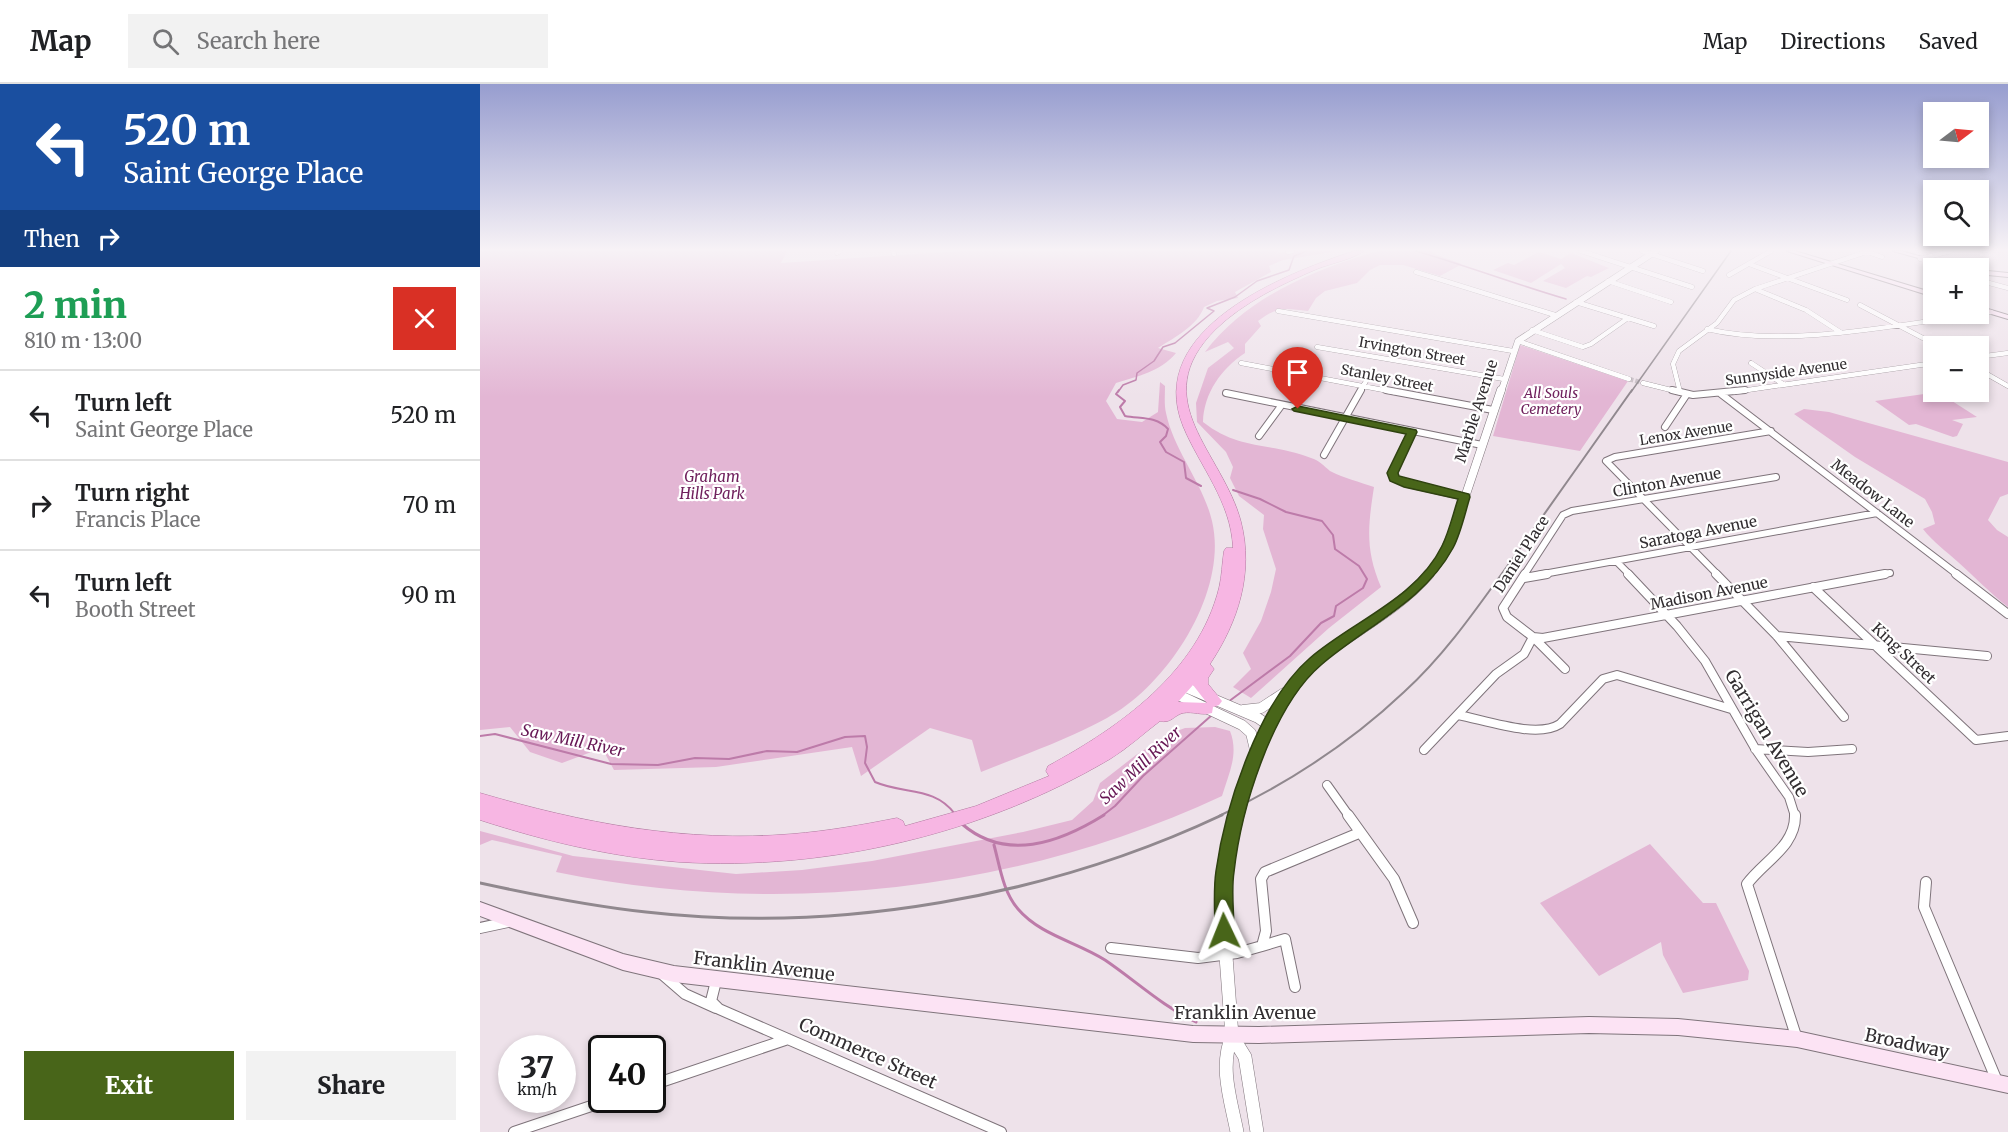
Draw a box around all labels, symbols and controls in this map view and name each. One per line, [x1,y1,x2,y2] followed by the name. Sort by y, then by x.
[128,14,548,68] search box
[30,23,92,59] text: Map
[149,25,182,58] icon: search
[197,27,320,55] text: Search here
[1703,28,1747,55] text: Map
[1780,28,1885,55] text: Directions
[1918,28,1978,55] text: Saved
[1923,102,1989,168] north arrow
[1923,102,1989,402] map controls
[123,104,250,156] text: 520 m
[24,108,102,186] icon: left
[123,156,363,190] text: Saint George Place
[1923,180,1989,246] button: search
[92,222,125,255] icon: right
[24,225,80,253] text: Then
[1923,258,1989,324] button: +
[24,283,127,328] text: 2 min
[393,287,456,350] button: close
[24,328,142,353] text: 810 m · 13:00
[1357,333,1467,369] street label: Irvington Street
[1923,336,1989,402] button: −
[1272,347,1323,409] pin
[1724,355,1848,389] street label: Sunnyside Avenue
[1281,356,1314,389] icon: arrive
[1450,357,1502,465] street label: Marble Avenue
[1339,360,1435,396] street label: Stanley Street
[1520,384,1582,418] park label: All Souls Cemetery
[75,389,172,417] text: Turn left
[24,399,57,432] icon: left
[390,401,456,429] text: 520 m
[75,417,253,442] text: Saint George Place
[1638,417,1734,449] street label: Lenox Avenue
[1828,455,1918,531] street label: Meadow Lane
[1611,463,1723,501] street label: Clinton Avenue
[678,467,745,503] park label: Graham Hills Park
[75,479,189,507] text: Turn right
[24,489,57,522] icon: right
[403,491,456,519] text: 70 m
[75,507,200,532] text: Francis Place
[1638,511,1759,553] street label: Saratoga Avenue
[1489,512,1553,596] street label: Daniel Place
[75,569,172,597] text: Turn left
[1649,572,1769,614] street label: Madison Avenue
[24,579,57,612] icon: left
[401,581,456,609] text: 90 m
[75,597,196,622] text: Booth Street
[1868,618,1940,688] street label: King Street
[1720,665,1814,801] street label: Garrigan Avenue
[520,719,627,761] water label: Saw Mill River
[1095,722,1185,808] water label: Saw Mill River
[1192,899,1256,963] position arrow
[692,946,836,986] street label: Franklin Avenue
[1174,1001,1316,1024] street label: Franklin Avenue
[795,1012,941,1094] street label: Commerce Street
[1863,1023,1952,1063] street label: Broadway
[588,1035,666,1113] speed limit sign: 40
[520,1048,554,1086] text: 37
[24,1051,234,1120] button: Exit
[246,1051,456,1120] button: Share
[517,1080,557,1099] text: km/h

